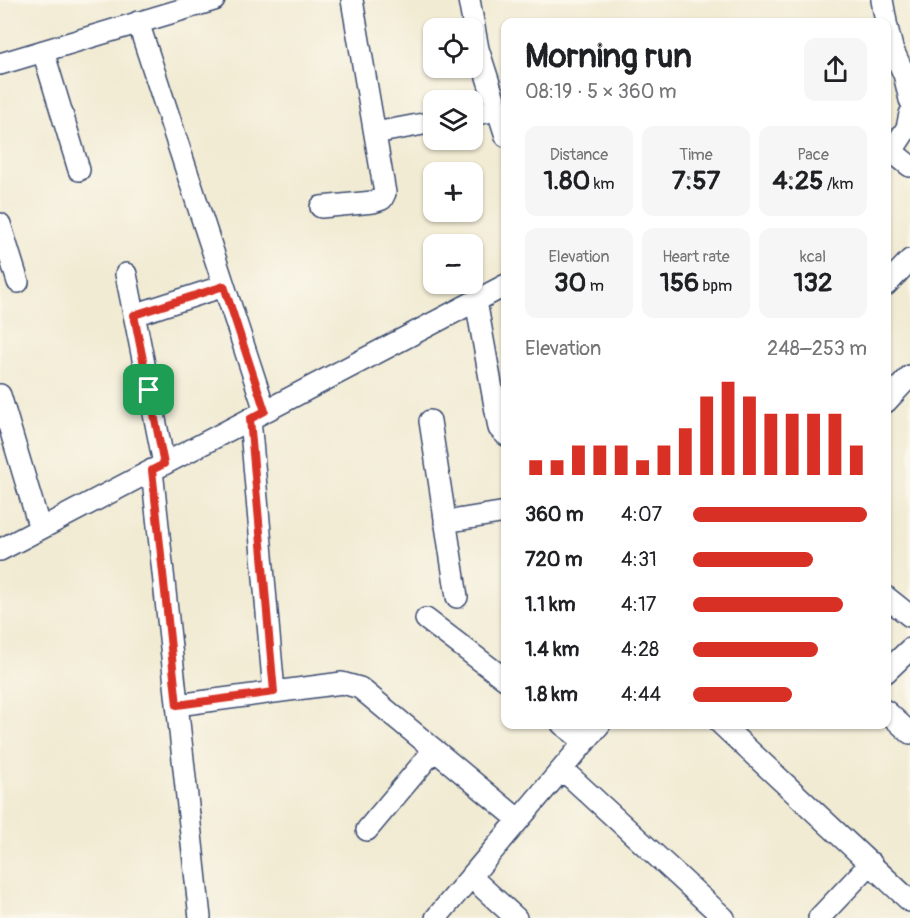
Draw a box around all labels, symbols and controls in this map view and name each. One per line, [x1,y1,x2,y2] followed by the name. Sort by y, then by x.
[423,18,483,294] map controls
[423,18,483,78] button: locate
[525,36,692,77] text: Morning run
[804,38,867,101] button: share
[525,79,676,104] text: 08:19 · 5 × 360 m
[423,90,483,150] button: layers
[550,145,608,165] text: Distance
[679,145,713,165] text: Time
[797,145,829,165] text: Pace
[423,162,483,222] button: +
[543,165,590,197] text: 1.80
[672,165,720,197] text: 7:57
[773,165,823,197] text: 4:25
[590,174,615,194] text: km
[823,174,853,194] text: /km
[423,234,483,294] button: −
[549,247,609,267] text: Elevation
[662,247,730,267] text: Heart rate
[800,247,826,267] text: kcal
[554,267,586,299] text: 30
[660,267,699,299] text: 156
[793,267,833,299] text: 132
[586,276,604,296] text: m
[699,276,732,296] text: bpm
[525,336,601,361] text: Elevation
[767,336,867,361] text: 248–253 m
[123,364,174,415] pin
[132,373,165,406] icon: arrive
[525,502,584,527] text: 360 m
[621,502,662,527] text: 4:07
[525,547,583,572] text: 720 m
[621,547,657,572] text: 4:31
[525,592,575,617] text: 1.1 km
[621,592,656,617] text: 4:17
[525,637,579,662] text: 1.4 km
[621,637,659,662] text: 4:28
[525,682,578,707] text: 1.8 km
[621,682,661,707] text: 4:44

